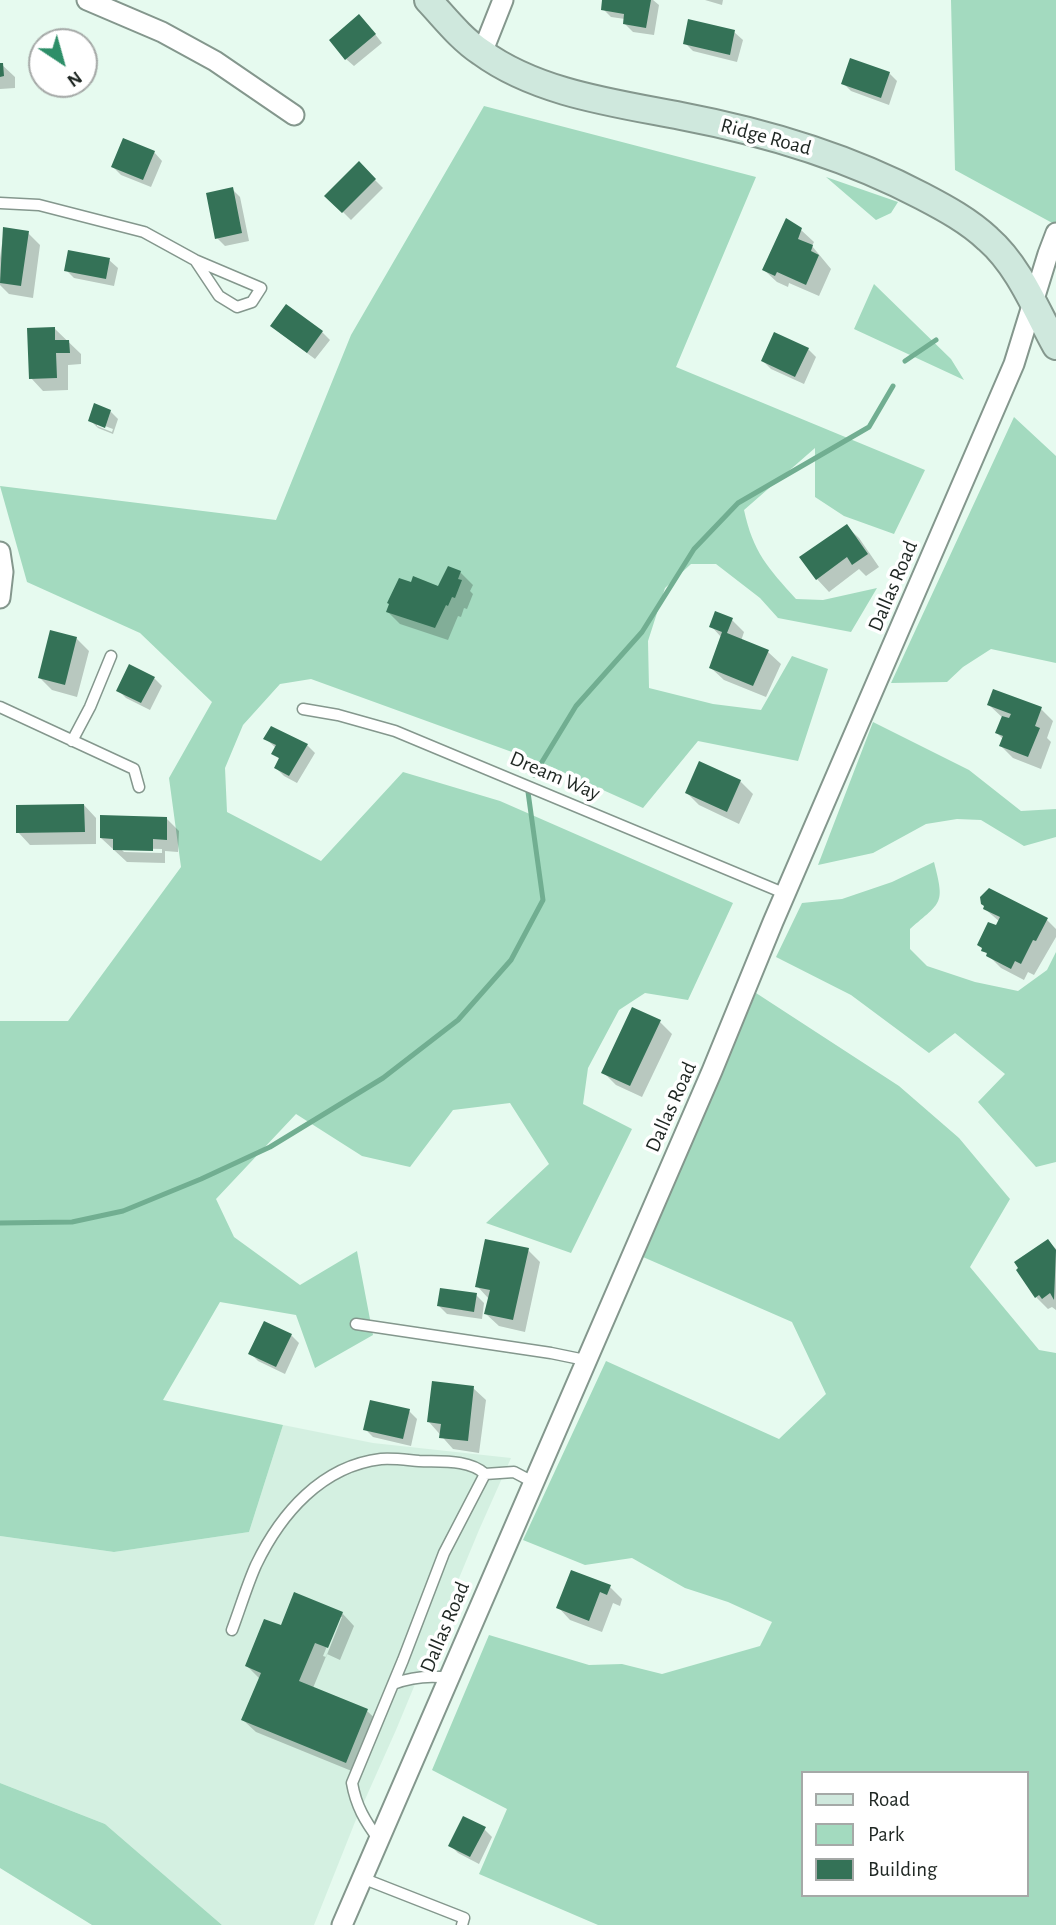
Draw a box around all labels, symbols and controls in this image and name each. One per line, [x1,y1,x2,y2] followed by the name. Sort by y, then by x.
[28,28,98,98] north arrow
[64,67,85,90] text: N
[718,113,814,161] street label: Ridge Road
[863,537,923,635] street label: Dallas Road
[506,746,604,806] street label: Dream Way
[640,1058,702,1156] street label: Dallas Road
[415,1578,475,1676] street label: Dallas Road
[800,1771,1028,1897] legend
[868,1789,910,1810] text: Road
[868,1824,904,1845] text: Park
[868,1859,937,1880] text: Building

